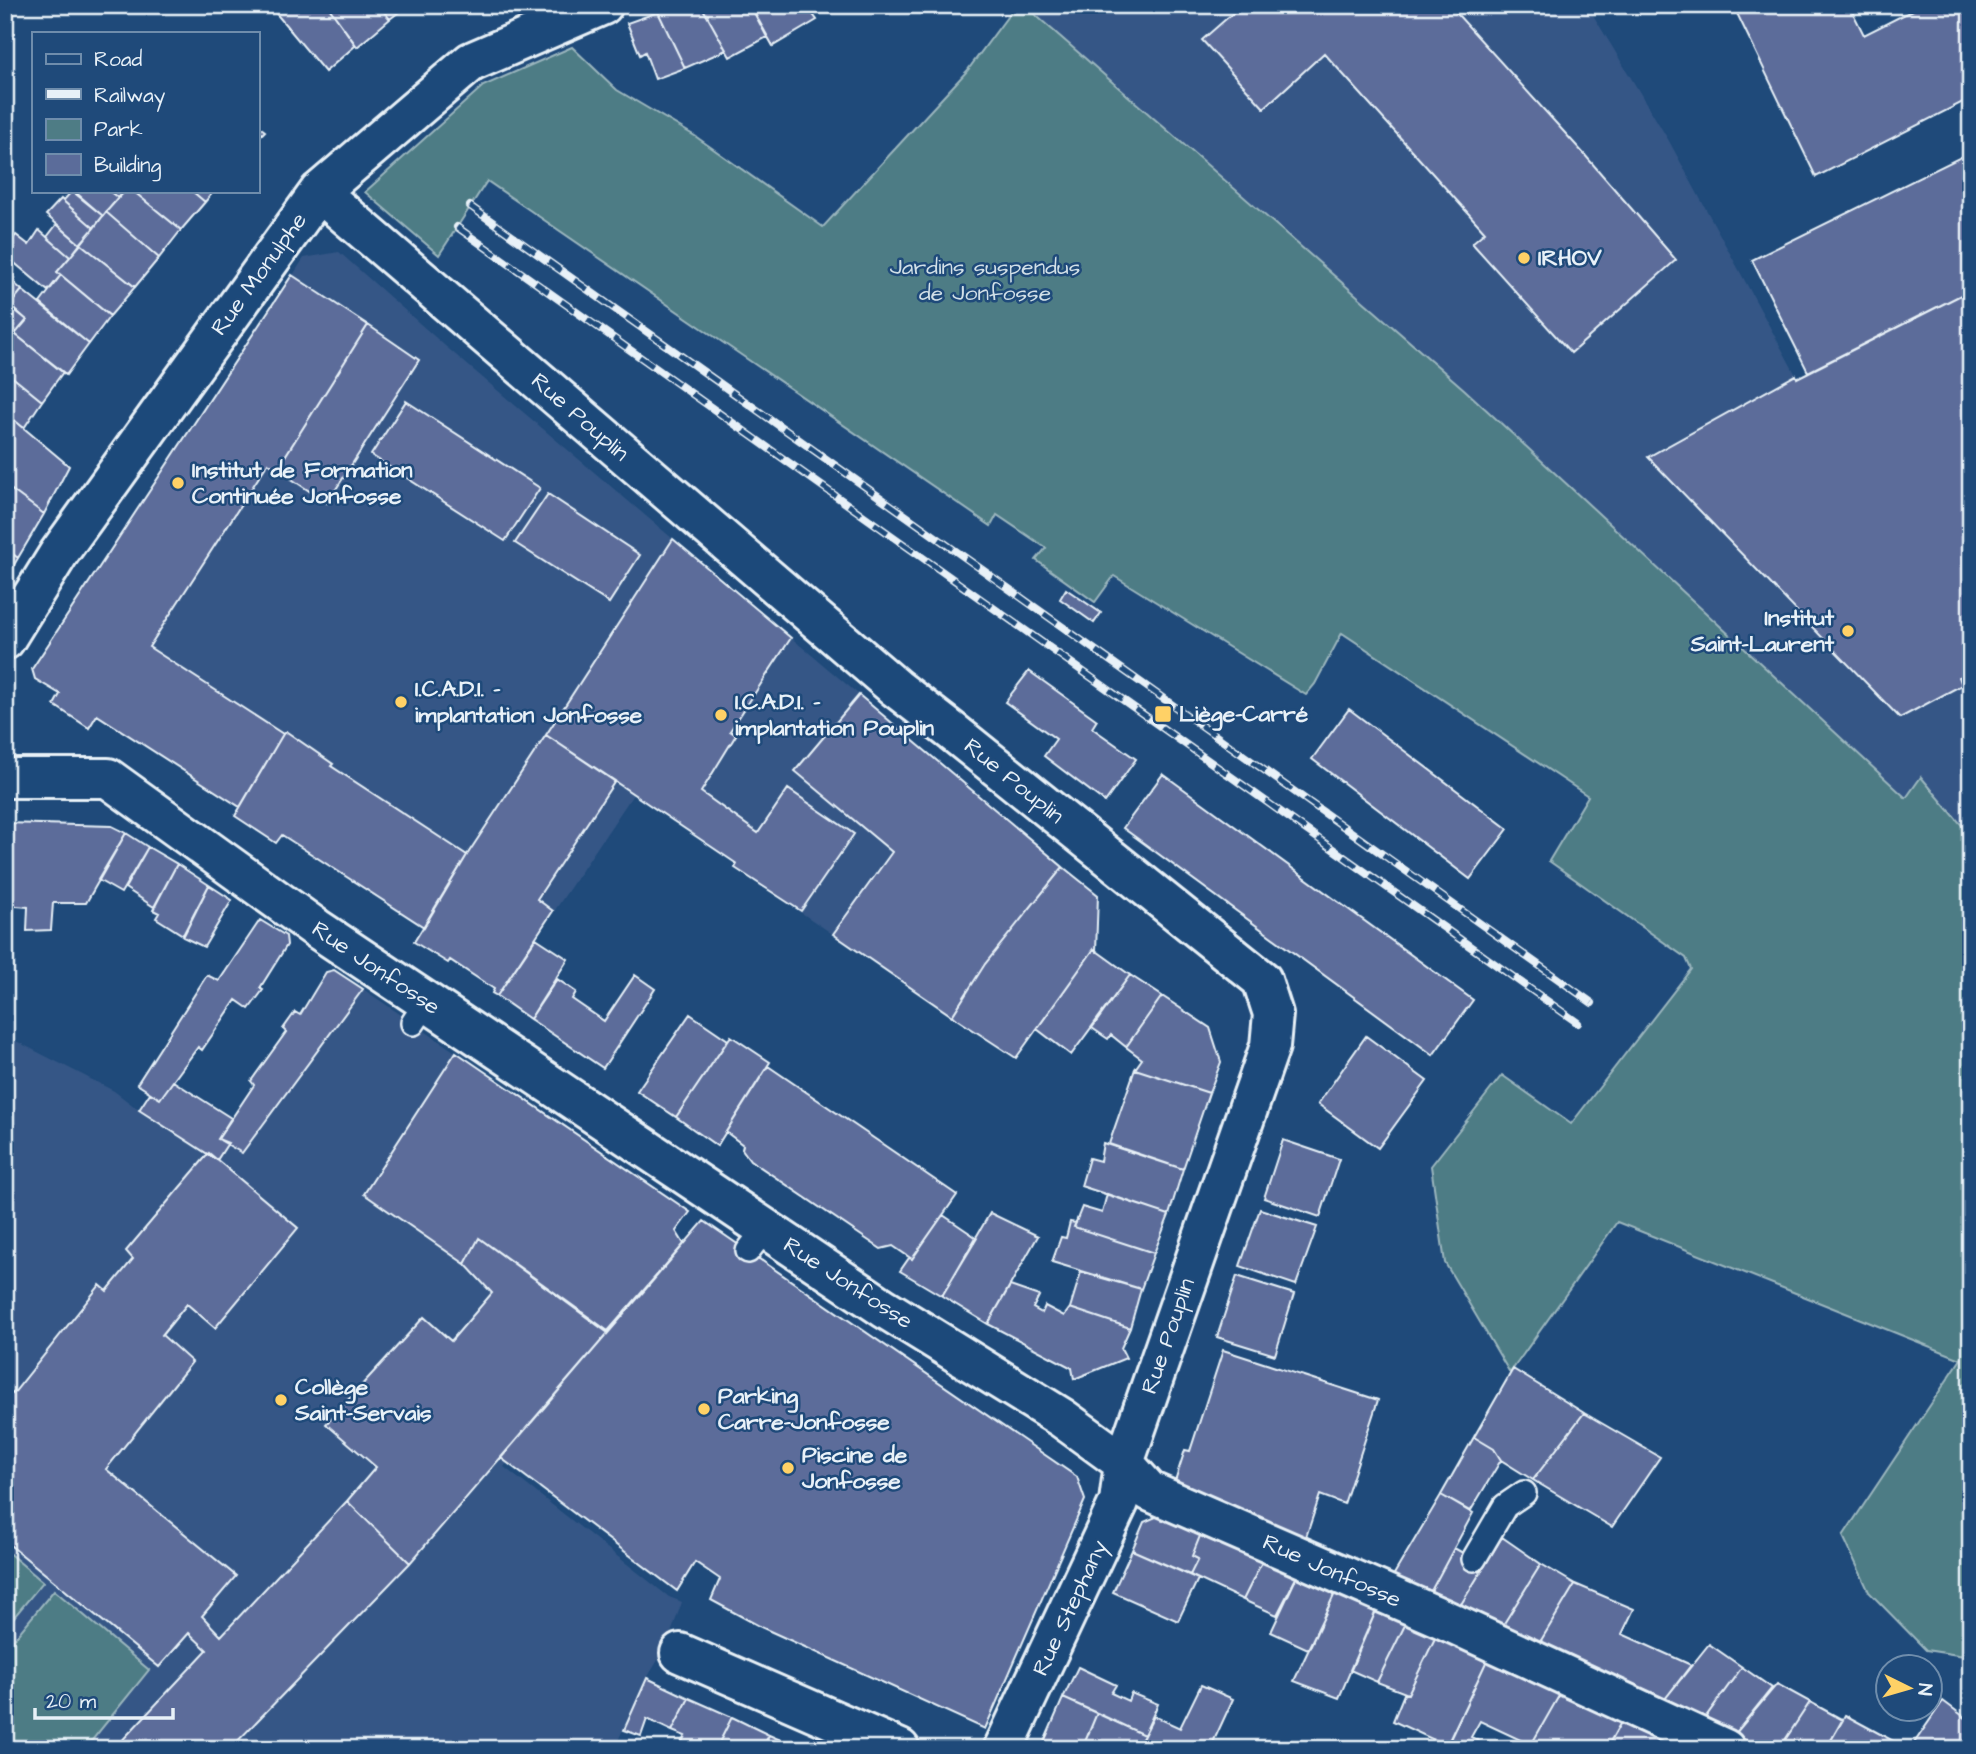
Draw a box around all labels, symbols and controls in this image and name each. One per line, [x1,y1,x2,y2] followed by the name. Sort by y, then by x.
[32,32,259,192] legend
[94,45,142,74] text: Road
[94,81,166,112] text: Railway
[94,115,143,144] text: Park
[94,151,162,182] text: Building
[203,206,315,342] street label: Rue Monulphe
[1538,242,1602,274] place label: IRHOV
[1516,250,1532,266] marker: IRHOV
[890,251,1080,309] park label: Jardins suspendus de Jonfosse
[524,365,636,469] street label: Rue Pouplin
[192,454,413,512] place label: Institut de Formation Continuée Jonfosse
[170,475,186,491] marker: Institut de Formation Continuée Jonfosse
[1690,602,1835,660] place label: Institut Saint-Laurent
[1840,623,1856,639] marker: Institut Saint-Laurent
[415,673,643,731] place label: I.C.A.D.I. - implantation Jonfosse
[735,686,935,744] place label: I.C.A.D.I. - implantation Pouplin
[393,694,409,710] marker: I.C.A.D.I. - implantation Jonfosse
[1179,698,1309,731] place label: Liège-Carré
[1153,704,1173,724] marker: Liège-Carré
[713,707,729,723] marker: I.C.A.D.I. - implantation Pouplin
[957,731,1071,831] street label: Rue Pouplin
[306,913,446,1023] street label: Rue Jonfosse
[777,1229,919,1337] street label: Rue Jonfosse
[1133,1274,1203,1398] street label: Rue Pouplin
[294,1371,432,1429] place label: Collège Saint-Servais
[718,1380,890,1438] place label: Parking Carre-Jonfosse
[273,1392,289,1408] marker: Collège Saint-Servais
[696,1401,712,1417] marker: Parking Carre-Jonfosse
[801,1439,908,1497] place label: Piscine de Jonfosse
[780,1460,796,1476] marker: Piscine de Jonfosse
[1258,1526,1406,1616] street label: Rue Jonfosse
[1025,1535,1116,1681] street label: Rue Stephany
[1874,1652,1944,1722] north arrow
[35,1677,173,1721] scale bar
[1910,1682,1938,1697] text: N
[46,1687,97,1716] text: 20 m

